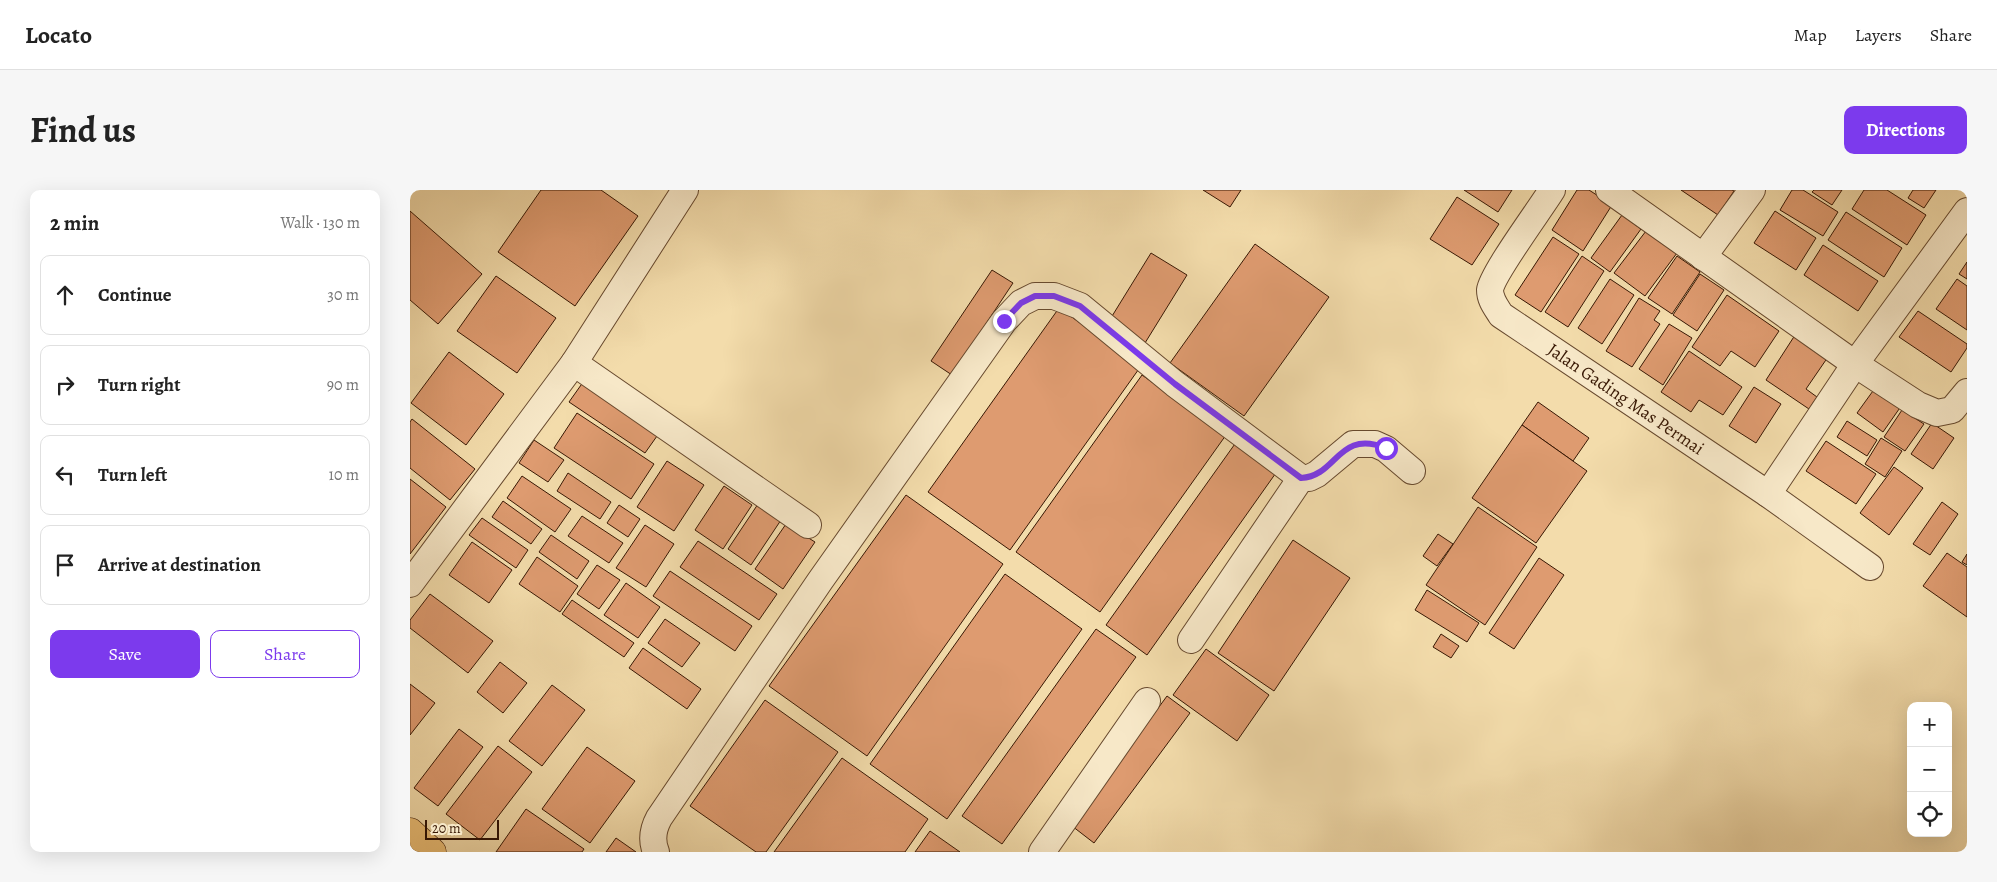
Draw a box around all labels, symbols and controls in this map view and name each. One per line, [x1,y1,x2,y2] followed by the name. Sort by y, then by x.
[25,19,92,51] text: Locato
[1794,23,1827,47] text: Map
[1855,23,1902,47] text: Layers
[1930,23,1972,47] text: Share
[30,106,136,154] text: Find us
[1844,106,1967,154] button: Directions
[50,209,99,237] text: 2 min
[280,212,360,234] text: Walk · 130 m
[51,281,79,309] icon: ahead
[98,282,172,308] text: Continue
[327,284,359,306] text: 30 m
[993,310,1016,333] route end
[1543,338,1709,460] street label: Jalan Gading Mas Permai
[51,371,79,399] icon: right
[98,372,180,398] text: Turn right
[327,374,359,396] text: 90 m
[1375,437,1398,460] route start
[51,461,79,489] icon: left
[98,462,167,488] text: Turn left
[329,464,359,486] text: 10 m
[51,551,79,579] icon: arrive
[98,552,261,578] text: Arrive at destination
[50,630,200,678] button: Save
[210,630,360,678] button: Share
[1907,702,1952,837] map controls
[1907,702,1952,747] button: +
[1907,747,1952,792] button: −
[1907,792,1952,837] button: locate
[425,817,499,840] scale bar
[432,819,461,838] text: 20 m

